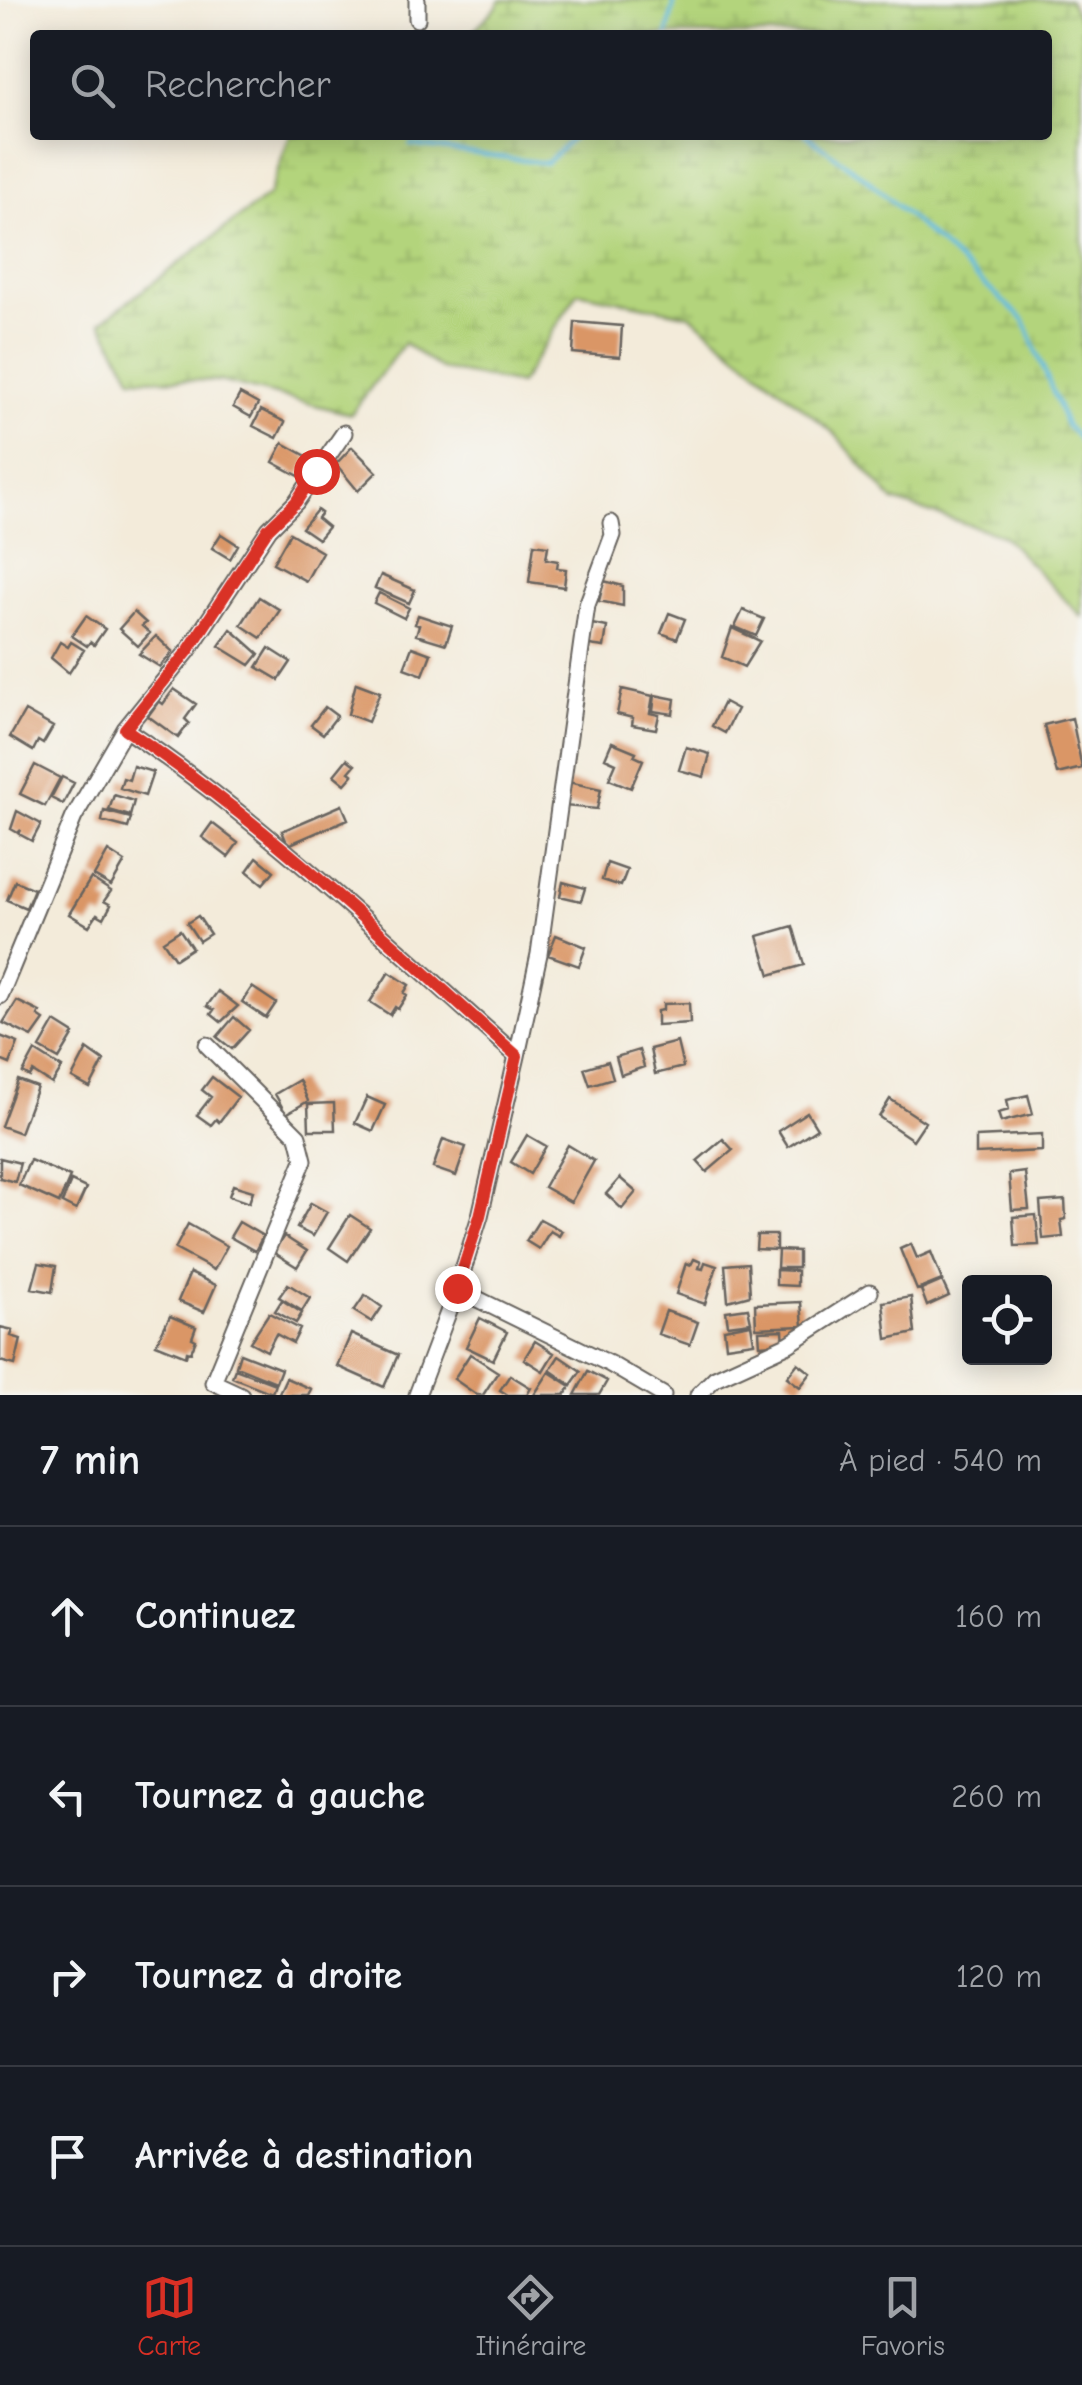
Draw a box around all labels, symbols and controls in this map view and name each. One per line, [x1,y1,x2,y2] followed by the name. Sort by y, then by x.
[30,30,1052,140] search box
[65,58,120,113] icon: search
[145,63,331,107] text: Rechercher
[294,449,340,495] route start
[435,1266,481,1312] route end
[962,1275,1052,1365] map controls
[962,1275,1052,1365] button: locate
[40,1436,140,1485] text: 7 min
[839,1442,1042,1479] text: À pied · 540 m
[40,1589,95,1644] icon: ahead
[135,1594,295,1638] text: Continuez
[955,1598,1042,1635] text: 160 m
[40,1769,95,1824] icon: left
[135,1774,425,1818] text: Tournez à gauche
[951,1778,1042,1815] text: 260 m
[40,1949,95,2004] icon: right
[135,1954,402,1998] text: Tournez à droite
[956,1958,1042,1995] text: 120 m
[40,2129,95,2184] icon: arrive
[135,2134,473,2178] text: Arrivée à destination
[137,2270,201,2362] tab: Carte
[476,2270,586,2362] tab: Itinéraire
[861,2270,945,2362] tab: Favoris

